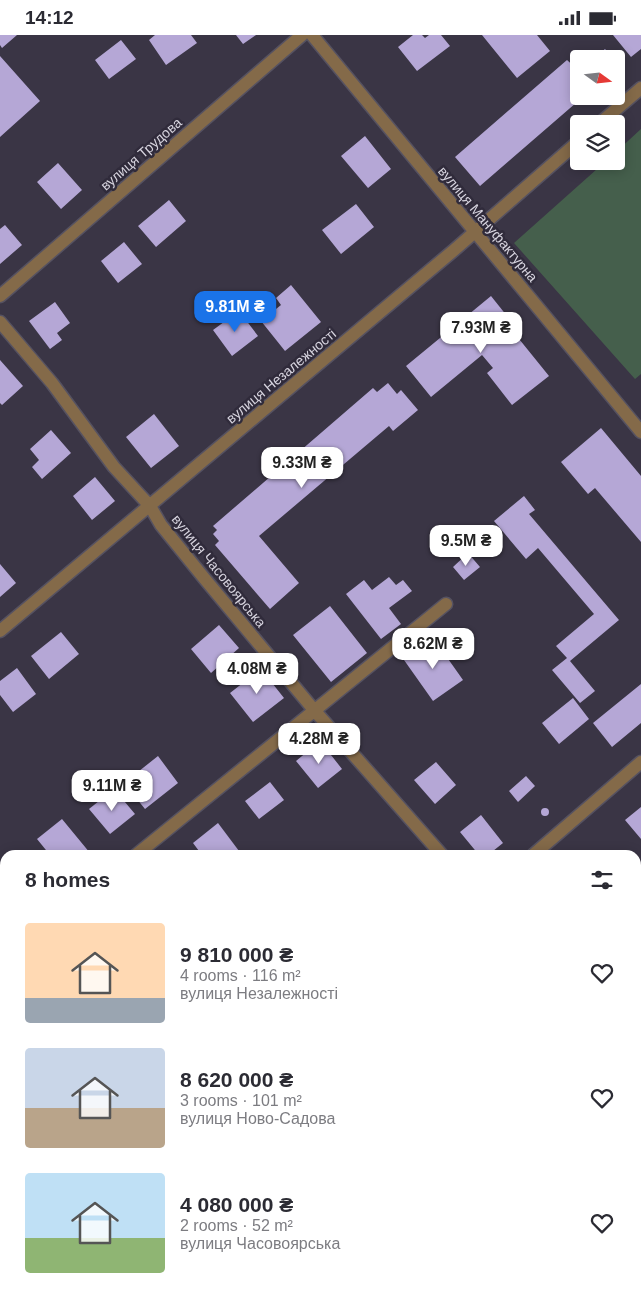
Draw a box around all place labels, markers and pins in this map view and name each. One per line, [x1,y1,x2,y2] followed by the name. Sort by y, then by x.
[189,291,281,333] pin: 9.81M ₴
[435,311,527,354] pin: 7.93M ₴
[256,447,348,489] pin: 9.33M ₴
[425,525,507,567] pin: 9.5M ₴
[387,627,479,670] pin: 8.62M ₴
[211,653,303,695] pin: 4.08M ₴
[273,723,365,765] pin: 4.28M ₴
[66,769,158,812] pin: 9.11M ₴

